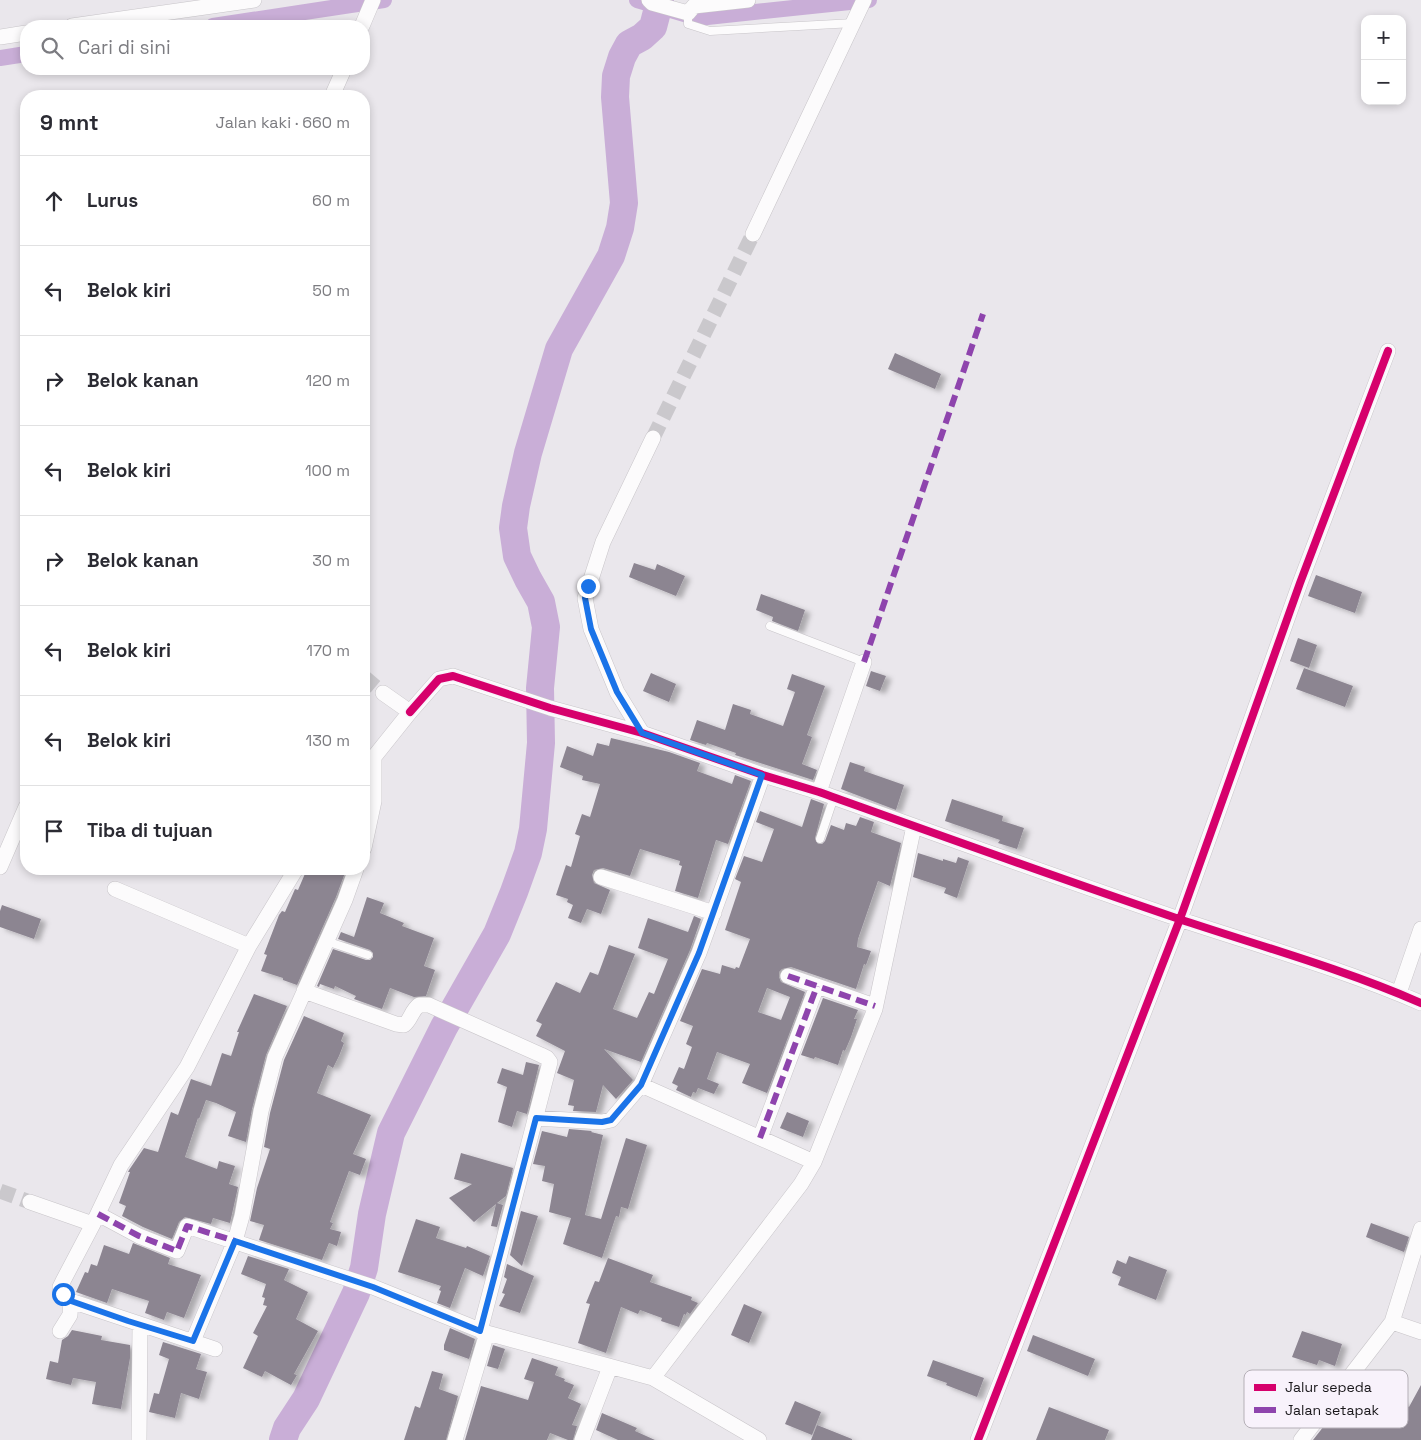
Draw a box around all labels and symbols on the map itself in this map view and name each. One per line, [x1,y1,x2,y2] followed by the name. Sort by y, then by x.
[577,575,600,598] route end
[52,1283,75,1306] route start
[1244,1370,1408,1428] legend
[1285,1378,1372,1396] text: Jalur sepeda
[1285,1401,1380,1419] text: Jalan setapak

